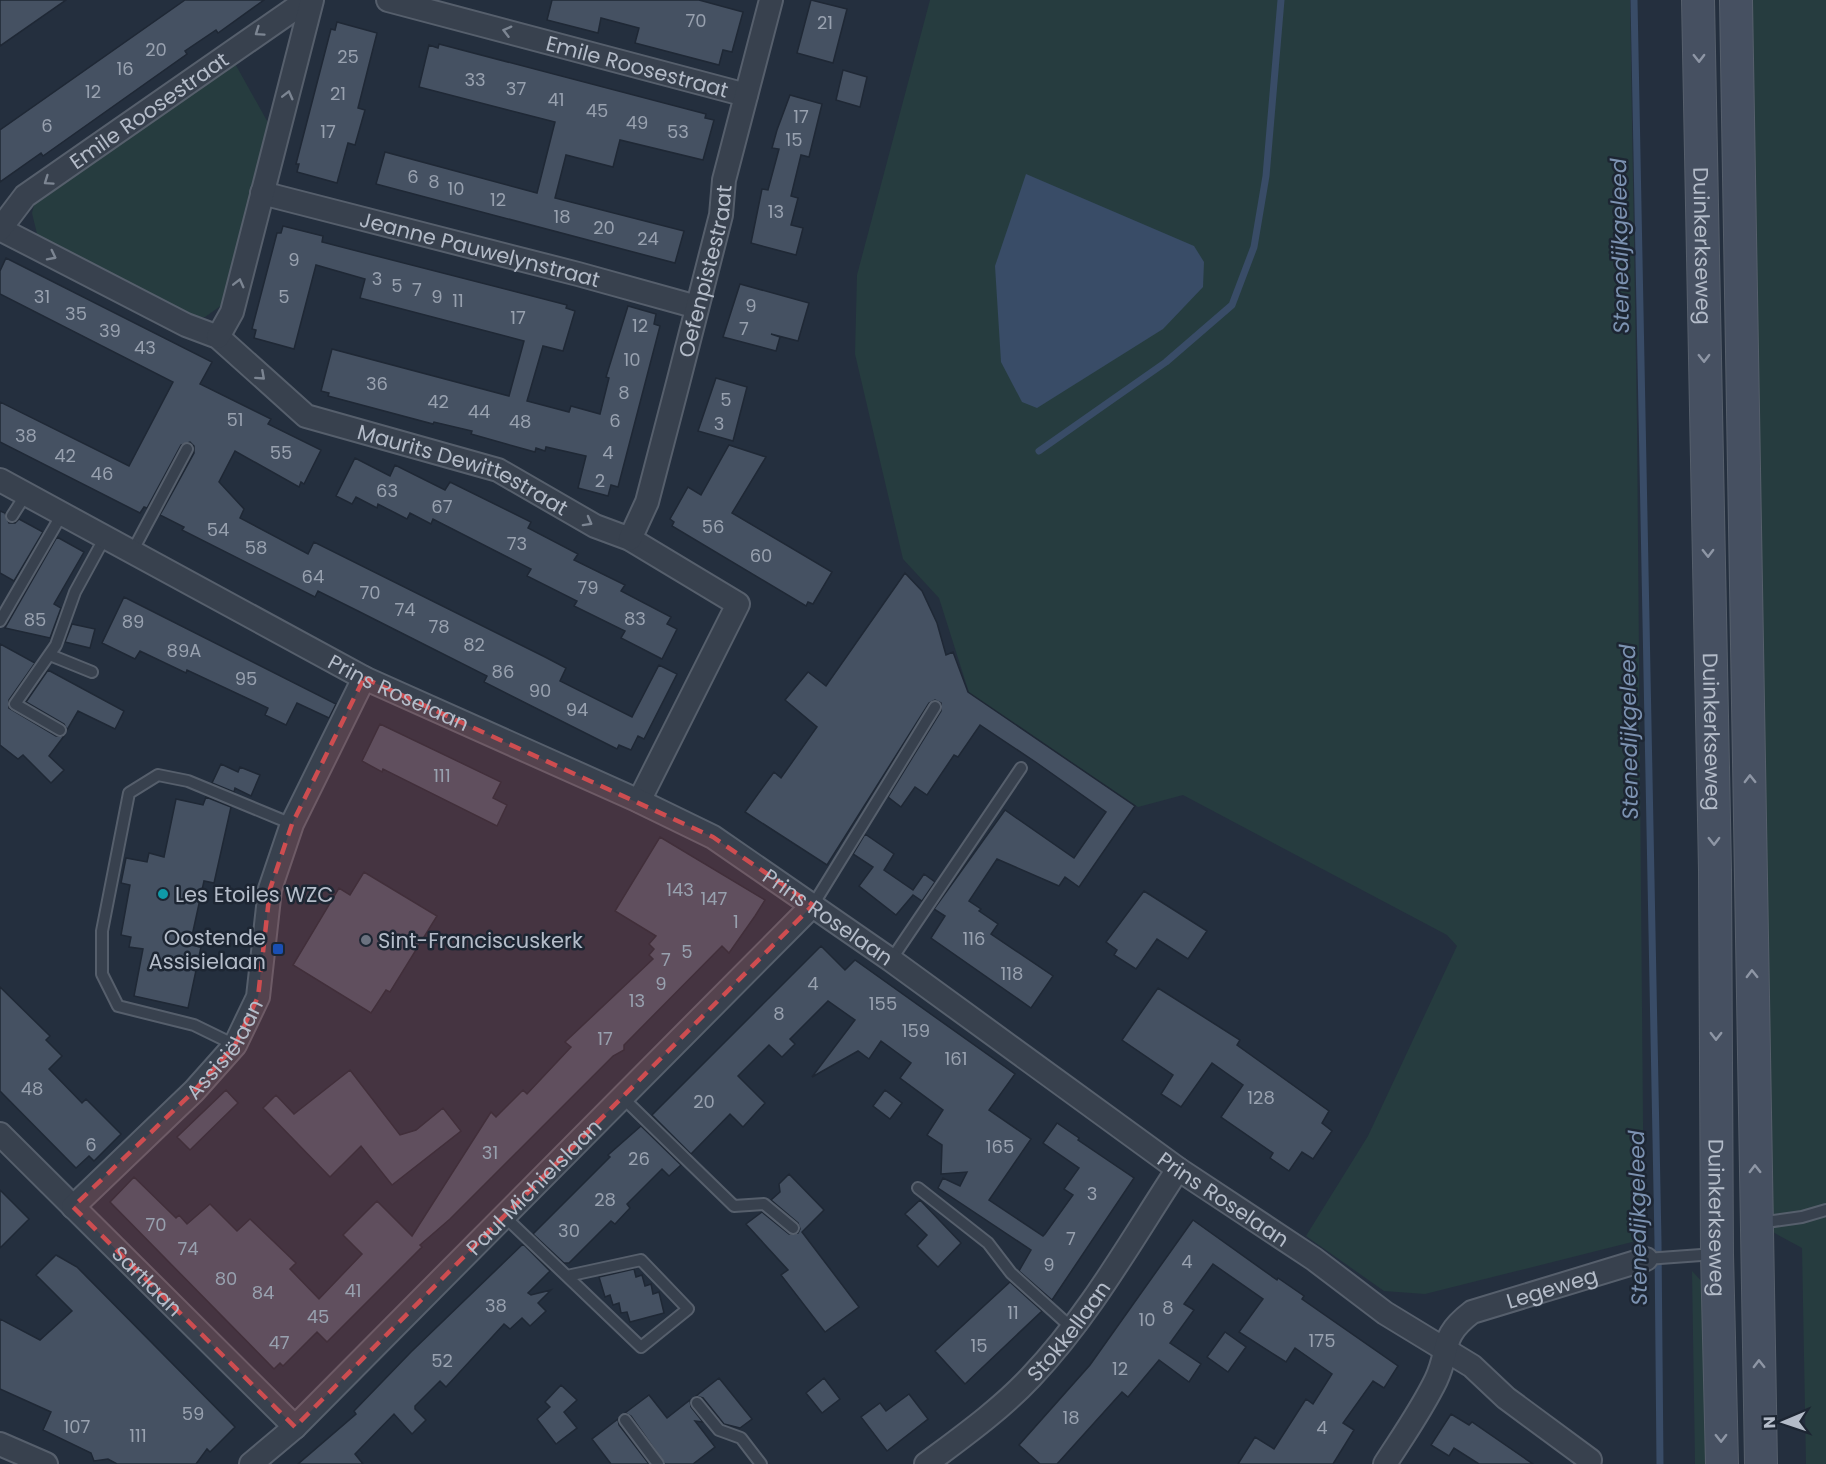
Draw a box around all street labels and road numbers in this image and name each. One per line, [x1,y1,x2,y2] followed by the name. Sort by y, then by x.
[543,28,732,104] street label: Emile Roosestraat
[63,45,234,175] street label: Emile Roosestraat
[1687,167,1719,325] street label: Duinkerkseweg
[671,184,738,360] street label: Oefenpistestraat
[357,204,603,294] street label: Jeanne Pauwelynstraat
[354,417,574,522] street label: Maurits Dewittestraat
[323,647,474,738] street label: Prins Roselaan
[1696,653,1728,811] street label: Duinkerkseweg
[757,861,899,972] street label: Prins Roselaan
[179,994,269,1105] street label: Assisiëlaan
[459,1112,608,1261] street label: Paul Michielslaan
[1702,1139,1733,1297] street label: Duinkerkseweg
[1152,1145,1295,1253] street label: Prins Roselaan
[106,1239,189,1322] street label: Sartlaan
[1503,1260,1601,1315] street label: Legeweg
[1020,1275,1117,1387] street label: Stokkellaan

